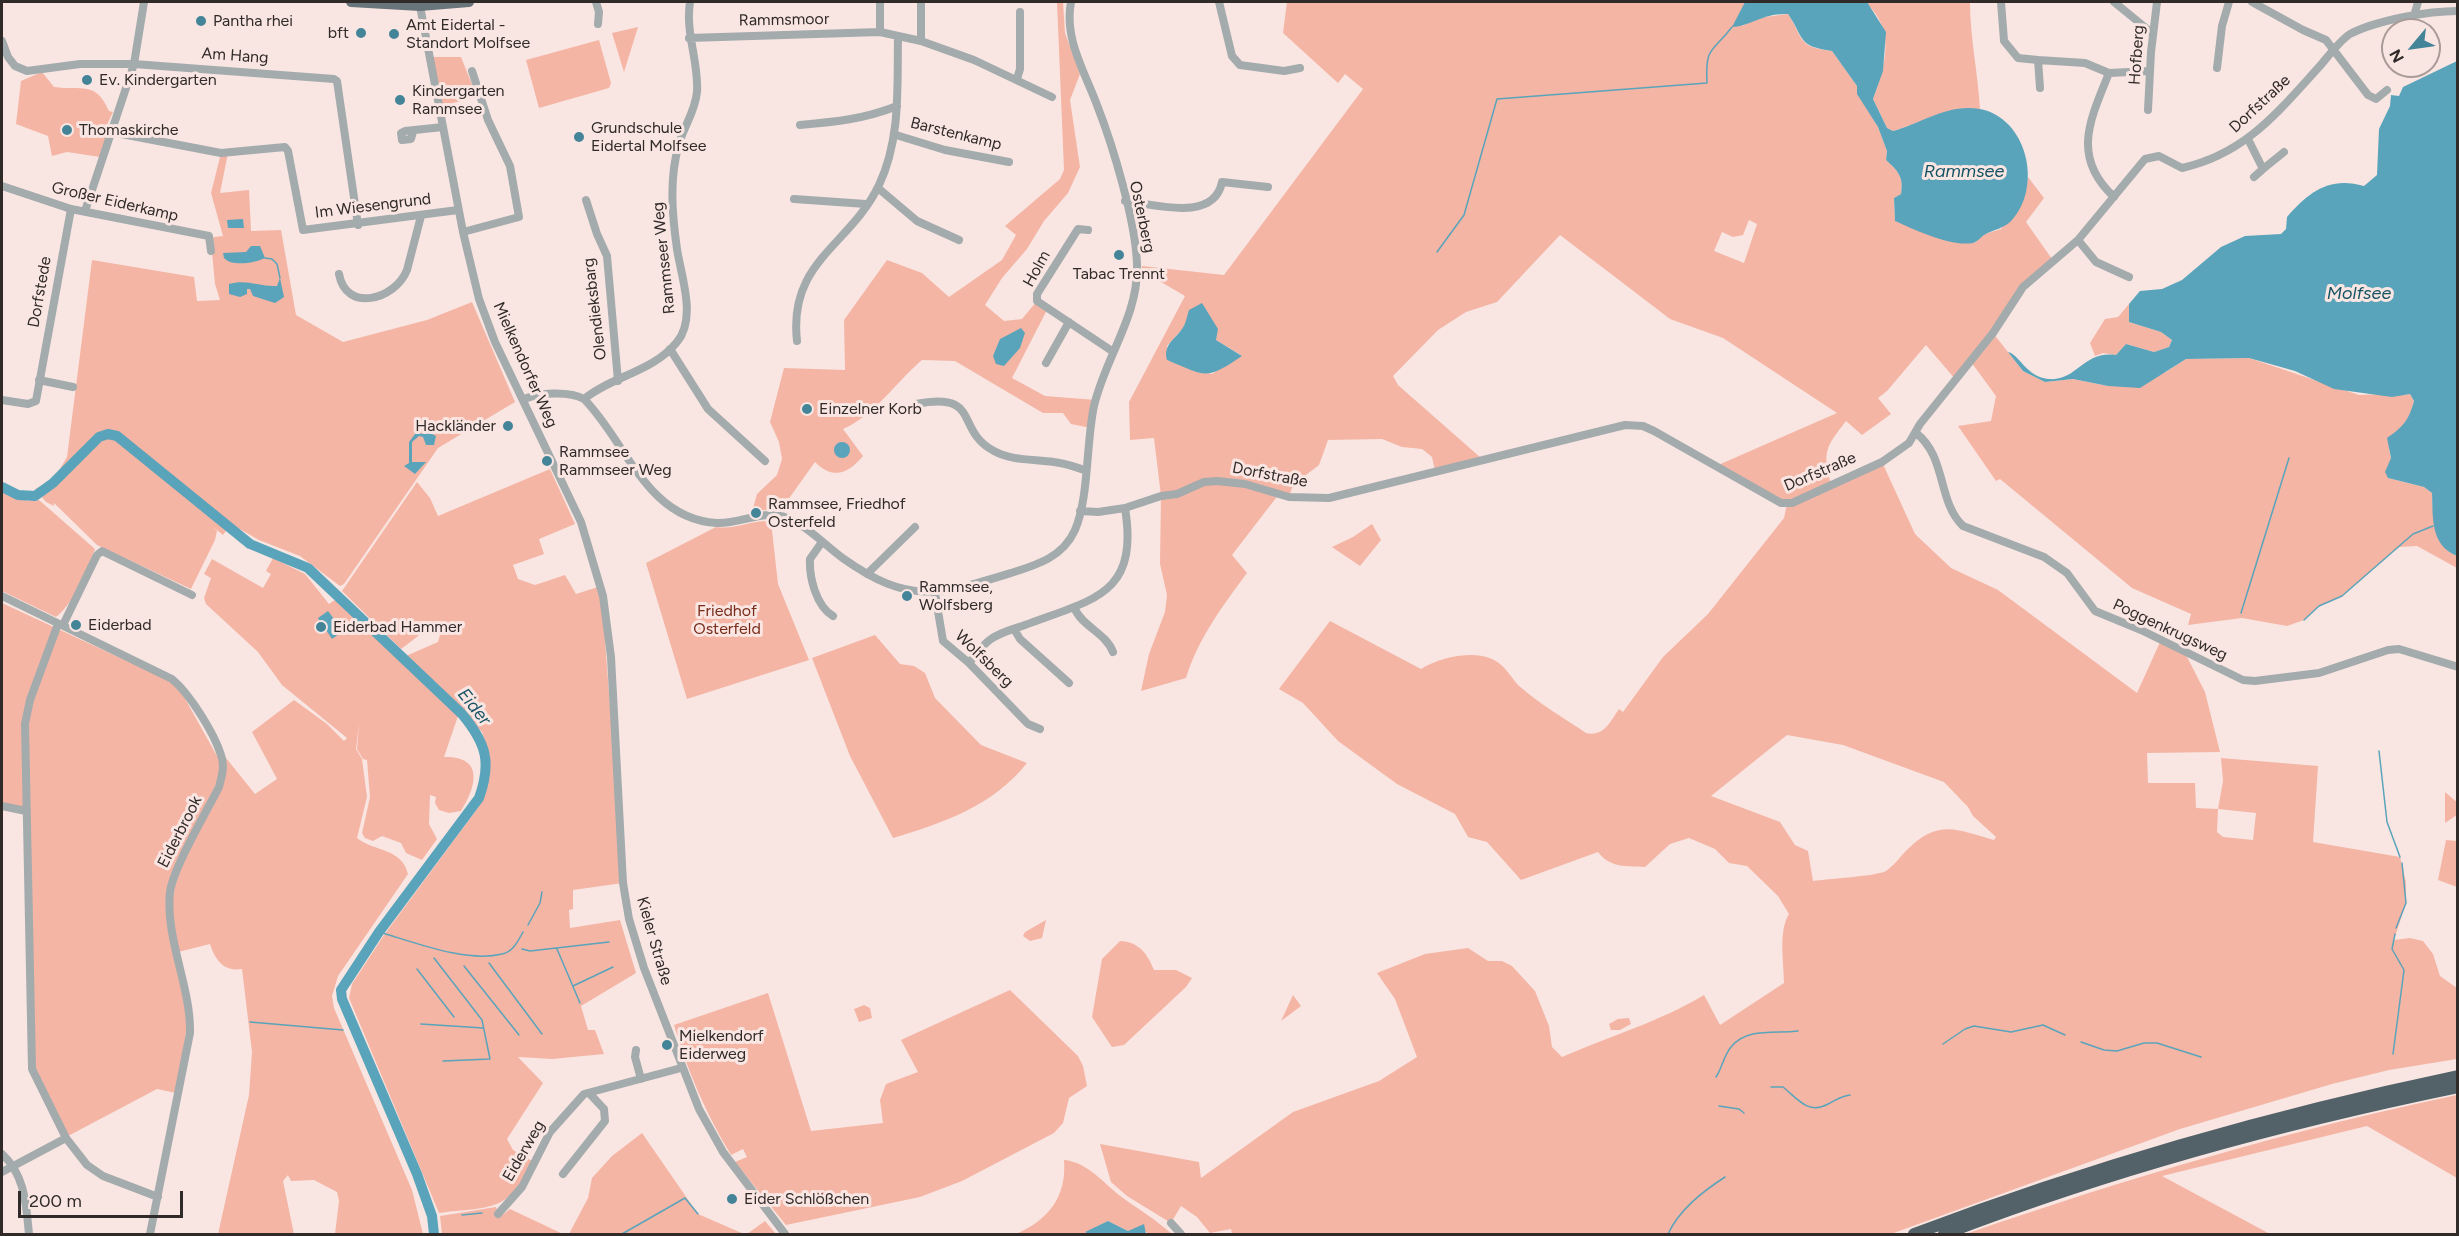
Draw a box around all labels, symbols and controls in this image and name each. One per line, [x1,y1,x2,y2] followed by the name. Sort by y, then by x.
[739,10,829,30] street label: Rammsmoor
[213,11,293,31] place label: Pantha rhei
[194,14,208,28] marker: Pantha rhei
[406,15,530,53] place label: Amt Eidertal - Standort Molfsee
[2381,18,2441,78] north arrow
[328,23,349,43] place label: bft
[2125,24,2149,86] street label: Hofberg
[354,26,368,40] marker: bft
[387,27,401,41] marker: Amt Eidertal - Standort Molfsee
[201,44,269,68] street label: Am Hang
[2385,46,2408,66] text: N
[99,70,217,90] place label: Ev. Kindergarten
[2226,71,2294,137] street label: Dorfstraße
[80,73,94,87] marker: Ev. Kindergarten
[412,81,505,119] place label: Kindergarten Rammsee
[393,93,407,107] marker: Kindergarten Rammsee
[908,113,1004,155] street label: Barstenkamp
[591,118,707,156] place label: Grundschule Eidertal Molfsee
[79,120,178,140] place label: Thomaskirche
[60,123,74,137] marker: Thomaskirche
[572,130,586,144] marker: Grundschule Eidertal Molfsee
[1924,161,2004,183] water label: Rammsee
[50,178,180,226] street label: Großer Eiderkamp
[1125,179,1159,255] street label: Osterberg
[314,189,432,223] street label: Im Wiesengrund
[649,201,679,315] street label: Rammseer Weg
[1019,248,1055,290] street label: Holm
[1112,248,1126,262] marker: Tabac Trennt
[24,255,56,329] street label: Dorfstede
[579,257,611,361] street label: Olendieksbarg
[1073,264,1165,284] place label: Tabac Trennt
[2327,283,2391,305] water label: Molfsee
[489,299,561,431] street label: Mielkendorfer Weg
[819,399,922,419] place label: Einzelner Korb
[800,402,814,416] marker: Einzelner Korb
[415,416,496,436] place label: Hackländer
[501,419,515,433] marker: Hackländer
[559,442,672,480] place label: Rammsee Rammseer Weg
[1781,448,1859,496] street label: Dorfstraße
[540,454,554,468] marker: Rammsee Rammseer Weg
[1231,458,1309,492] street label: Dorfstraße
[768,494,906,532] place label: Rammsee, Friedhof Osterfeld
[749,506,763,520] marker: Rammsee, Friedhof Osterfeld
[919,577,993,615] place label: Rammsee, Wolfsberg
[900,589,914,603] marker: Rammsee, Wolfsberg
[2110,595,2230,665] street label: Poggenkrugsweg
[693,601,761,639] park label: Friedhof Osterfeld
[88,615,152,635] place label: Eiderbad
[333,617,462,637] place label: Eiderbad Hammer
[69,618,83,632] marker: Eiderbad
[314,620,328,634] marker: Eiderbad Hammer
[951,626,1017,692] street label: Wolfsberg
[453,684,495,730] water label: Eider
[154,793,206,871] street label: Eiderbrook
[632,895,676,987] street label: Kieler Straße
[679,1026,764,1064] place label: Mielkendorf Eiderweg
[660,1038,674,1052] marker: Mielkendorf Eiderweg
[499,1117,549,1185] street label: Eiderweg
[21,1179,186,1217] scale bar
[744,1189,869,1209] place label: Eider Schlößchen
[29,1190,82,1212] text: 200 m
[725,1192,739,1206] marker: Eider Schlößchen

